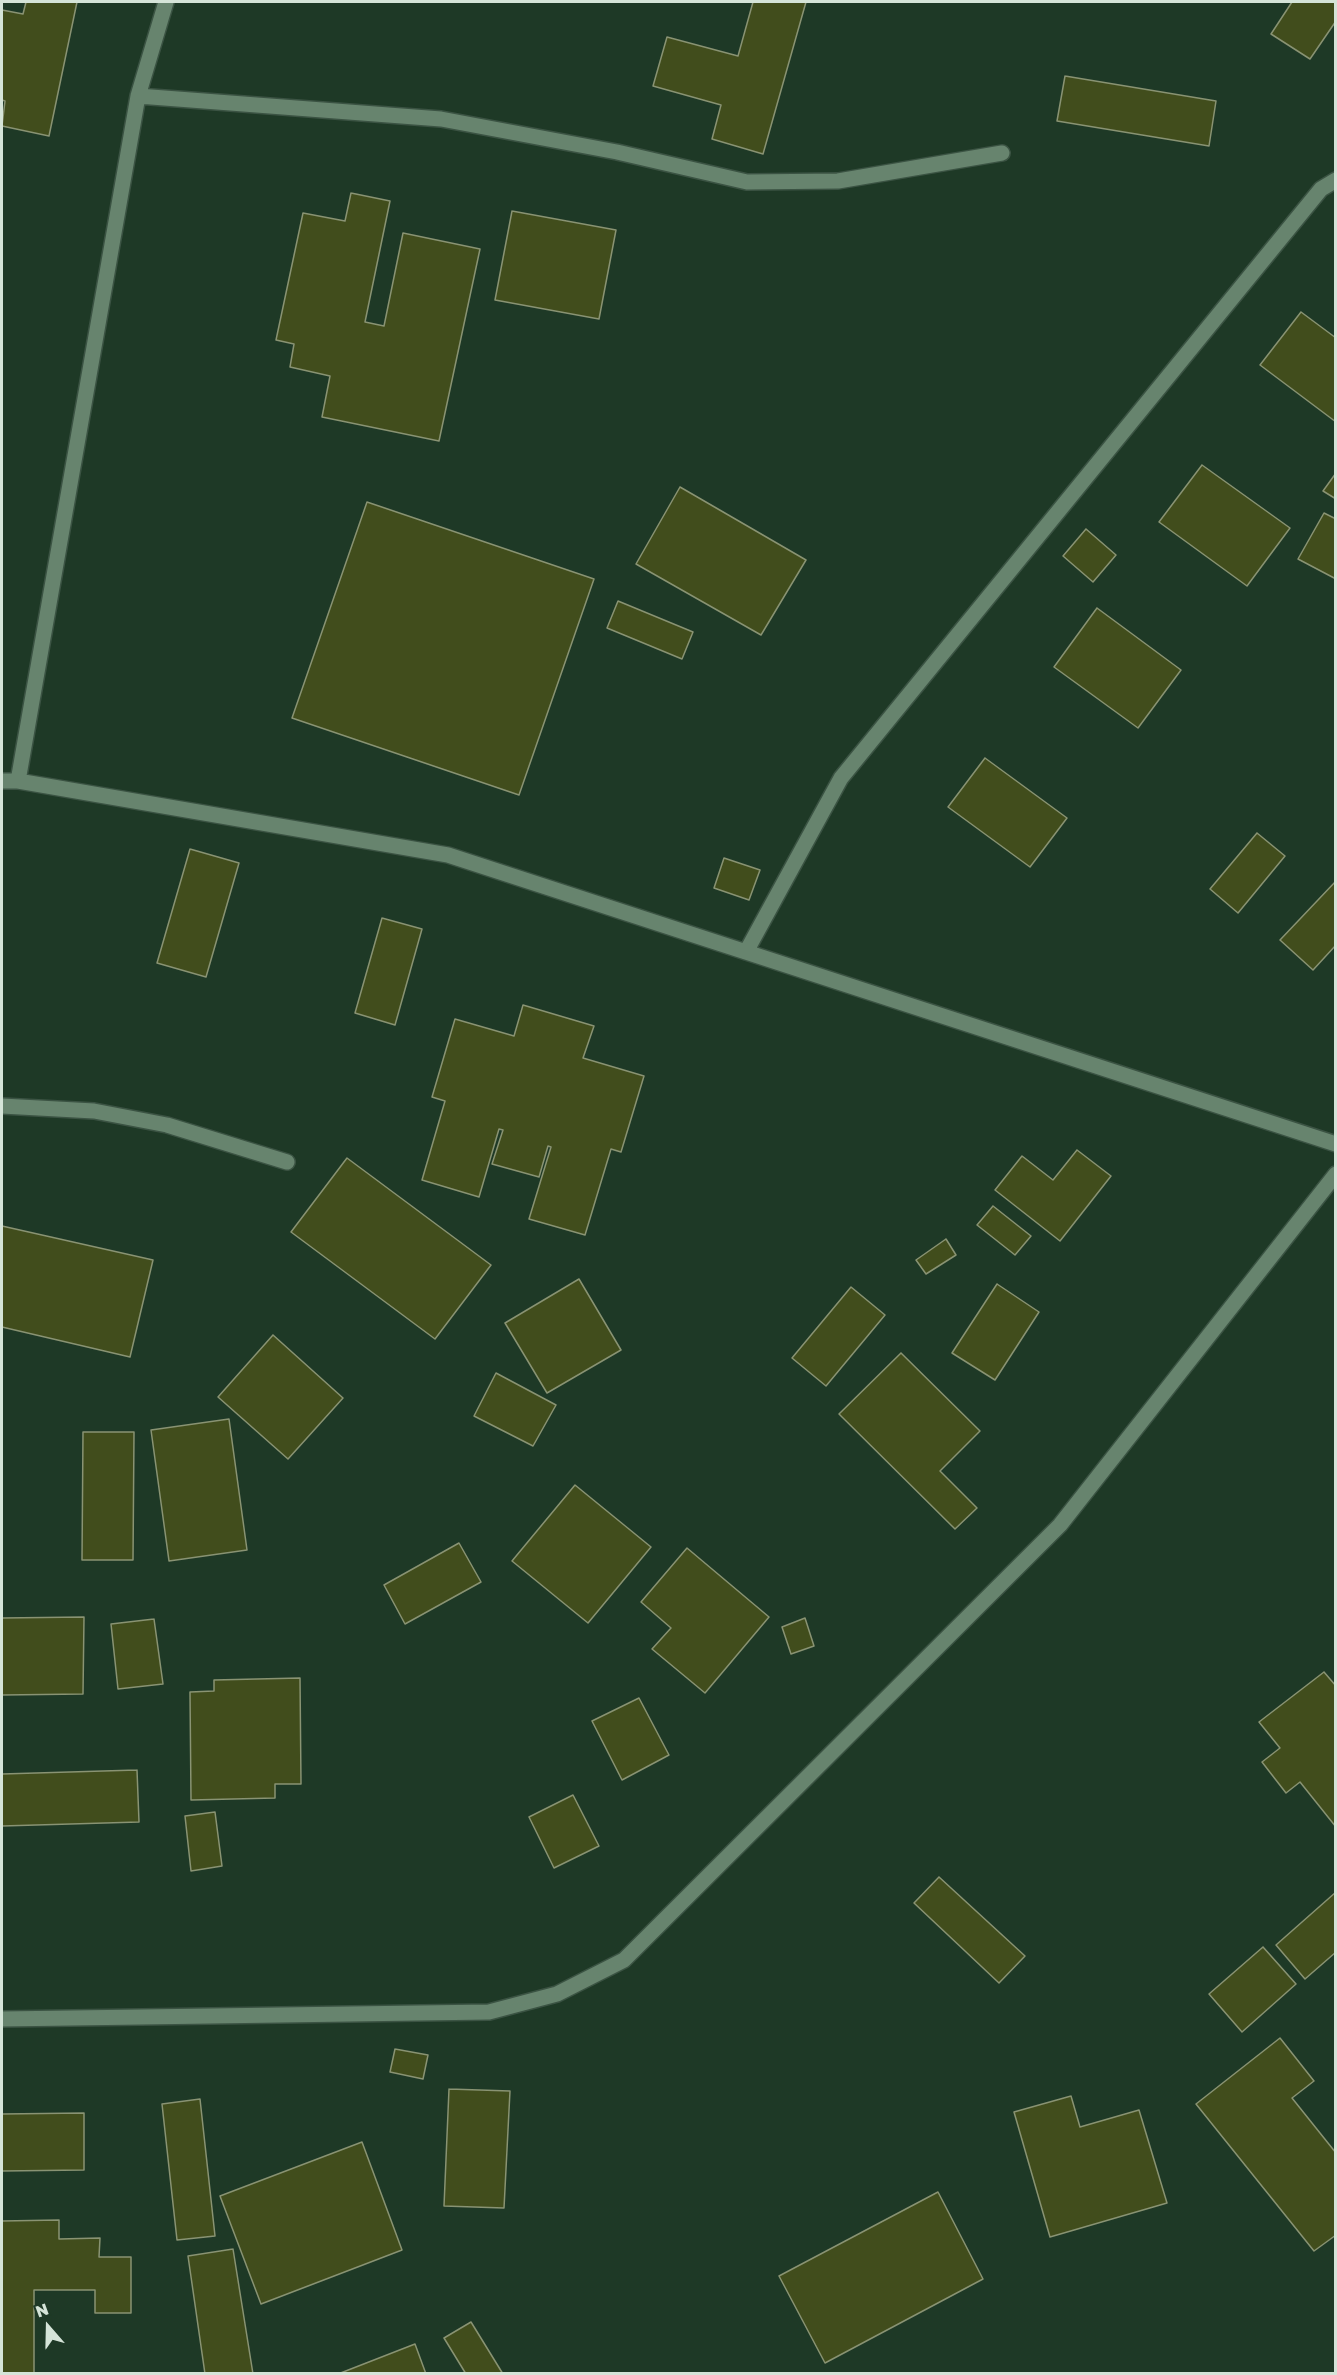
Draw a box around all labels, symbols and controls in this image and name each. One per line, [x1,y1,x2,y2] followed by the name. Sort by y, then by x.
[18,2297,78,2357] north arrow
[33,2299,51,2322] text: N

